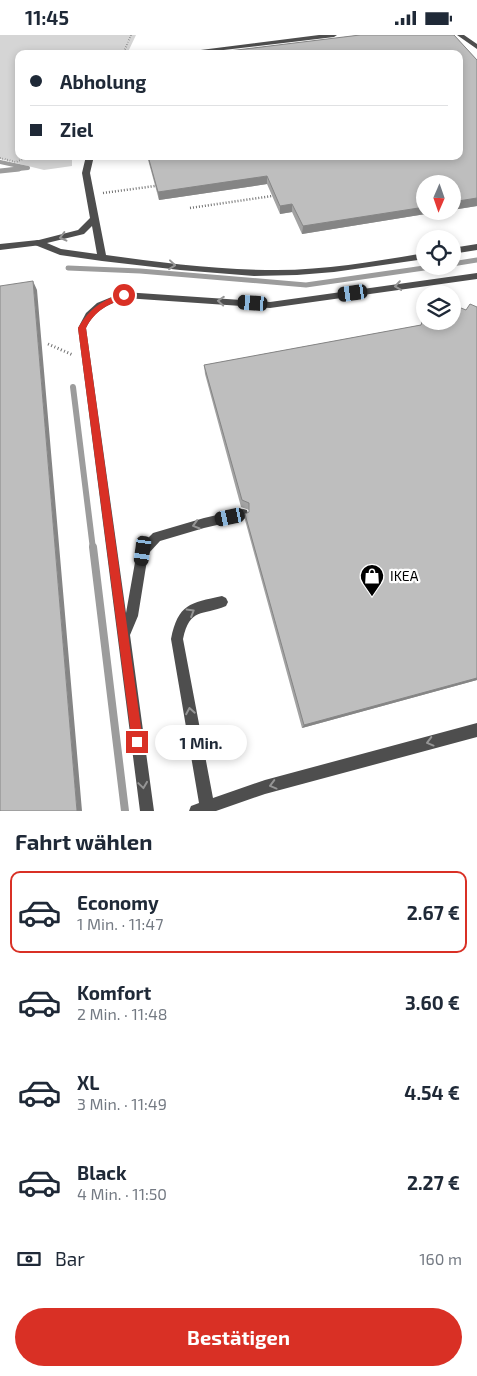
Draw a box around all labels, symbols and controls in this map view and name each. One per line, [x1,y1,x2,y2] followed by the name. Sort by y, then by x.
[25,6,69,29] text: 11:45
[60,70,146,93] text: Abholung
[60,118,93,141] text: Ziel
[416,175,461,220] north arrow
[416,175,461,330] map controls
[416,230,461,275] button: locate
[59,231,68,242] one-way arrow
[168,259,176,270] one-way arrow
[393,281,402,291] one-way arrow
[337,283,368,303] car
[113,284,135,306] route start
[416,285,461,330] button: layers
[237,294,268,312] car
[217,296,225,307] one-way arrow
[213,507,246,527] car
[192,520,200,530] one-way arrow
[133,535,152,567] car
[359,563,385,597] shop icon: IKEA
[390,567,419,584] place label: IKEA
[186,609,195,619] one-way arrow
[185,707,195,716] one-way arrow
[154,725,247,759] callout: 1 Min.
[126,731,148,753] route end
[180,733,222,752] text: 1 Min.
[426,737,435,747] one-way arrow
[269,779,278,790] one-way arrow
[138,781,148,789] one-way arrow
[15,828,153,854] text: Fahrt wählen
[17,890,62,935] icon: car
[77,891,159,914] text: Economy
[407,901,460,924] text: 2.67 €
[77,914,163,933] text: 1 Min. · 11:47
[17,980,62,1025] icon: car
[77,981,151,1004] text: Komfort
[405,991,460,1014] text: 3.60 €
[77,1004,168,1023] text: 2 Min. · 11:48
[17,1070,62,1115] icon: car
[77,1071,99,1094] text: XL
[404,1081,460,1104] text: 4.54 €
[77,1094,167,1113] text: 3 Min. · 11:49
[17,1160,62,1205] icon: car
[77,1161,127,1184] text: Black
[407,1171,460,1194] text: 2.27 €
[77,1184,167,1203] text: 4 Min. · 11:50
[15,1245,43,1273] icon: cash
[55,1247,85,1270] text: Bar
[419,1249,462,1268] text: 160 m
[15,1308,462,1366] button: Bestätigen

